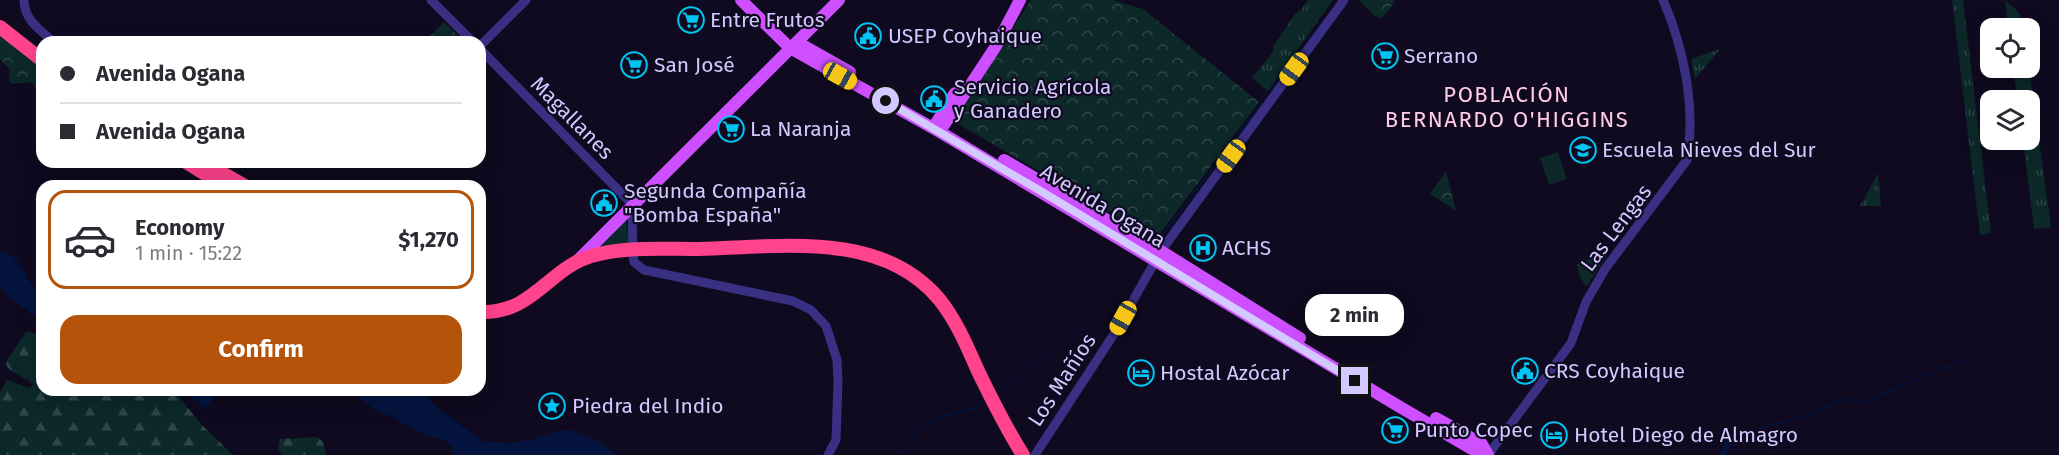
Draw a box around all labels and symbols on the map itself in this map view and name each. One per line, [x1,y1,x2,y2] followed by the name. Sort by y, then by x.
[676,5,706,35] supermarket icon: Entre Frutos
[710,7,825,33] place label: Entre Frutos
[853,21,883,51] public building icon: USEP Coyhaique
[888,23,1042,49] place label: USEP Coyhaique
[1370,41,1400,71] supermarket icon: Serrano
[1404,43,1478,69] place label: Serrano
[1276,49,1312,89] car
[619,50,649,80] supermarket icon: San José
[654,52,735,78] place label: San José
[820,59,860,93] car
[525,71,619,165] street label: Magallanes
[954,74,1111,124] place label: Servicio Agrícola y Ganadero
[1385,81,1629,133] district label: POBLACIÓN BERNARDO O'HIGGINS
[919,84,949,114] public building icon: Servicio Agrícola y Ganadero
[872,87,899,114] route start
[716,114,746,144] supermarket icon: La Naranja
[750,116,851,142] place label: La Naranja
[1568,135,1598,165] school or university icon: Escuela Nieves del Sur
[1213,136,1249,176] car
[1602,137,1816,163] place label: Escuela Nieves del Sur
[1036,158,1170,254] street label: Avenida Ogana
[624,178,807,228] place label: Segunda Compañía "Bomba España"
[1575,179,1657,277] street label: Las Lengas
[589,188,619,218] public building icon: Segunda Compañía "Bomba España"
[1188,233,1218,263] hospital icon: ACHS
[1222,235,1271,261] place label: ACHS
[1306,294,1404,336] callout: 2 min
[1106,298,1140,338] car
[1022,328,1102,431] street label: Los Mañíos
[1510,356,1540,386] public building icon: CRS Coyhaique
[1126,358,1156,388] hotel icon: Hostal Azócar
[1544,358,1685,384] place label: CRS Coyhaique
[1160,360,1289,386] place label: Hostal Azócar
[1341,367,1368,394] route end
[537,391,567,421] place icon: Piedra del Indio
[572,393,723,419] place label: Piedra del Indio
[1380,415,1410,445] supermarket icon: Punto Copec
[1414,417,1533,443] place label: Punto Copec
[1539,420,1569,450] hotel icon: Hotel Diego de Almagro
[1574,422,1798,448] place label: Hotel Diego de Almagro

